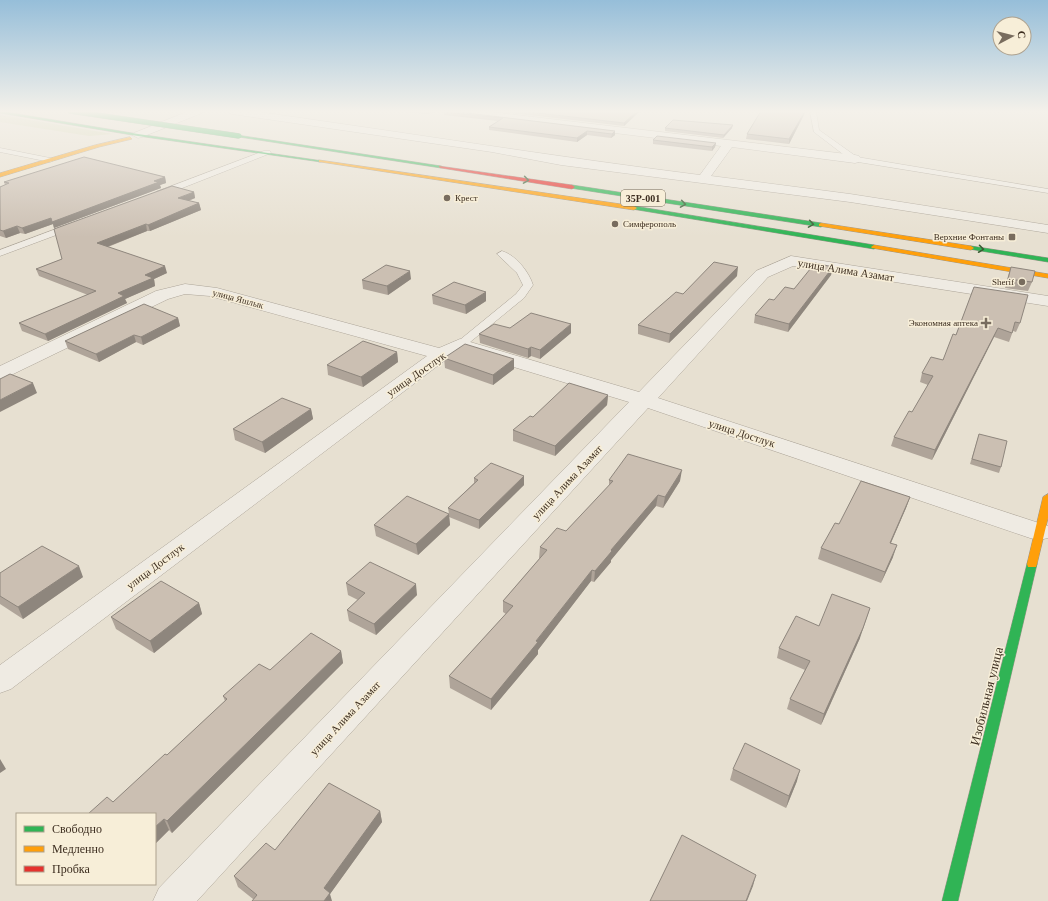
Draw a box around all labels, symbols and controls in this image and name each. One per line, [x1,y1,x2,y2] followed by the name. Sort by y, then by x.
[992,16,1032,56] north arrow
[1015,30,1028,40] text: С
[523,175,529,184] one-way arrow
[621,190,665,206] road number: 35Р-001
[442,193,452,203] marker: Крест
[455,193,478,203] place label: Крест
[679,199,686,208] one-way arrow
[610,219,620,229] marker: Симферополь
[623,219,676,229] place label: Симферополь
[808,219,814,228] one-way arrow
[934,232,1004,242] place label: Верхние Фонтаны
[1007,232,1017,242] marker: Верхние Фонтаны
[978,244,984,253] one-way arrow
[797,256,895,284] street label: улица Алима Азамат
[992,277,1014,287] place label: Sherif
[1017,277,1027,287] marker: Sherif
[211,287,265,311] street label: улица Яшлык
[909,318,978,328] place label: Экономная аптека
[981,318,991,328] marker: Экономная аптека
[384,349,448,399] street label: улица Достлук
[707,417,777,450] street label: улица Достлук
[529,442,605,522] street label: улица Алима Азамат
[124,540,187,592] street label: улица Достлук
[967,645,1006,747] street label: Изобильная улица
[307,678,383,758] street label: улица Алима Азамат
[16,813,156,885] legend
[52,822,102,836] text: Свободно
[52,842,104,856] text: Медленно
[52,862,90,876] text: Пробка

